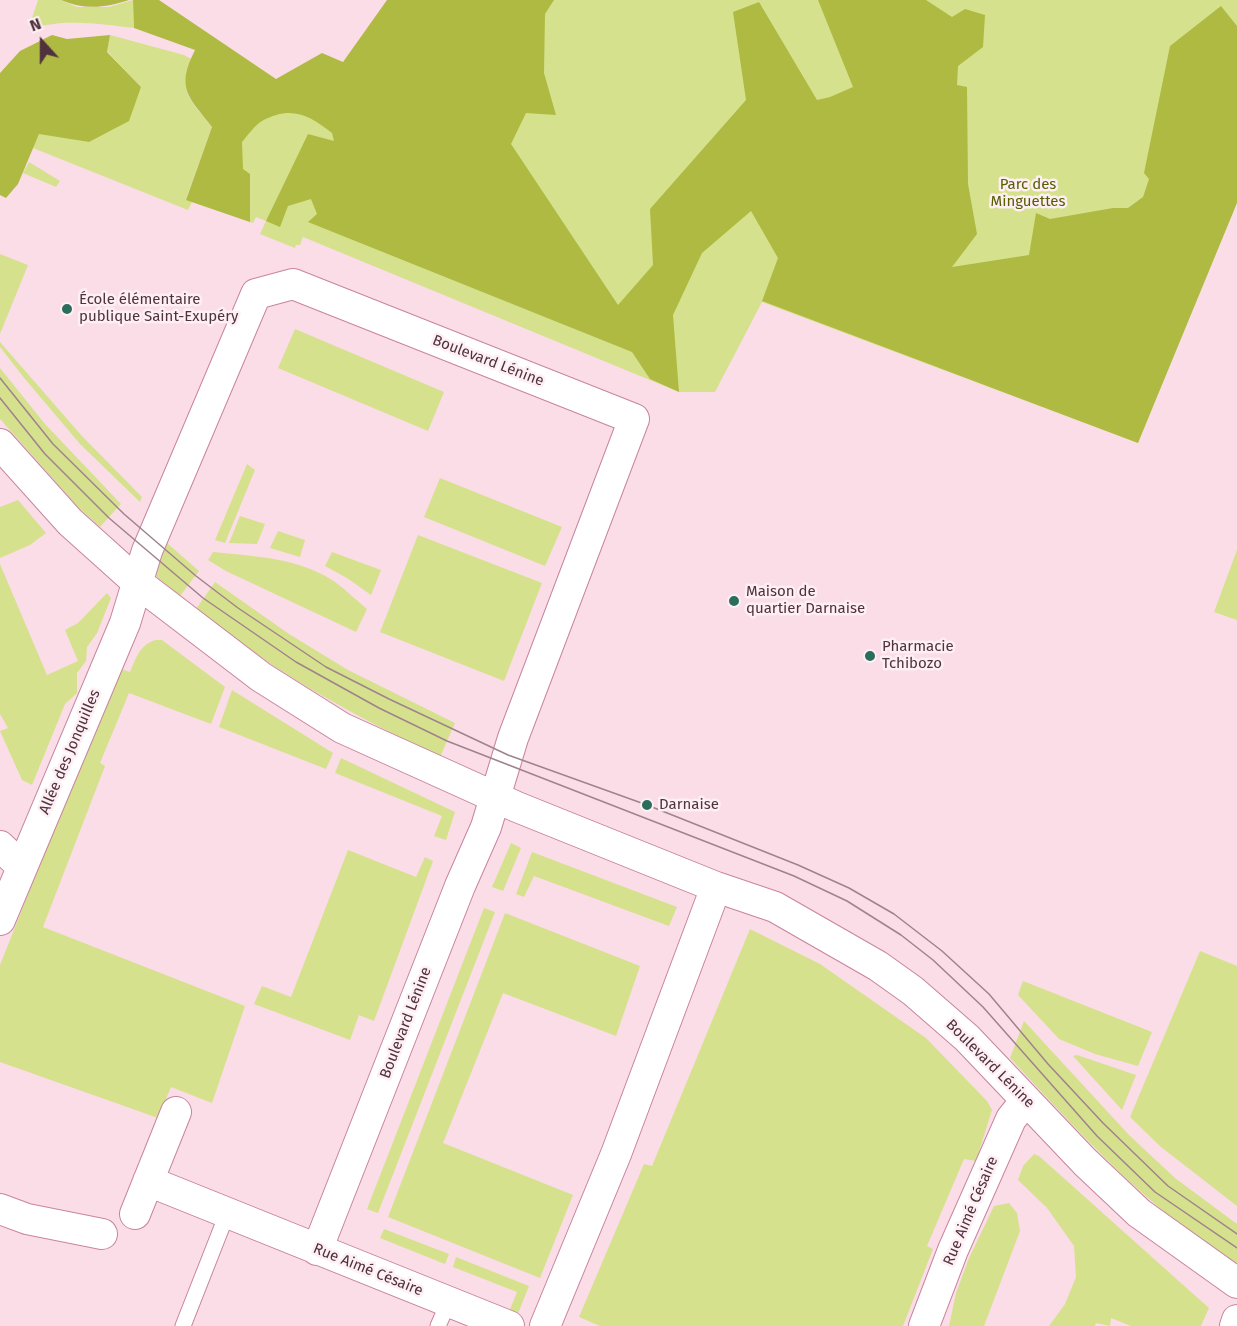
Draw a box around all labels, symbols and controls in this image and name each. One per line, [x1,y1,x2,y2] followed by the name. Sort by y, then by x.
[12,12,72,72] north arrow
[27,14,44,36] text: N
[990,176,1066,211] park label: Parc des Minguettes
[79,291,238,326] place label: École élémentaire publique Saint-Exupéry
[60,302,74,316] marker: École élémentaire publique Saint-Exupéry
[430,331,546,391] street label: Boulevard Lénine
[746,583,865,618] place label: Maison de quartier Darnaise
[727,594,741,608] marker: Maison de quartier Darnaise
[882,638,954,673] place label: Pharmacie Tchibozo
[863,649,877,663] marker: Pharmacie Tchibozo
[36,687,104,817] street label: Allée des Jonquilles
[659,796,719,814] place label: Darnaise
[640,798,654,812] marker: Darnaise
[376,965,436,1081] street label: Boulevard Lénine
[942,1016,1038,1112] street label: Boulevard Lénine
[940,1154,1002,1268] street label: Rue Aimé Césaire
[310,1240,426,1300] street label: Rue Aimé Césaire

